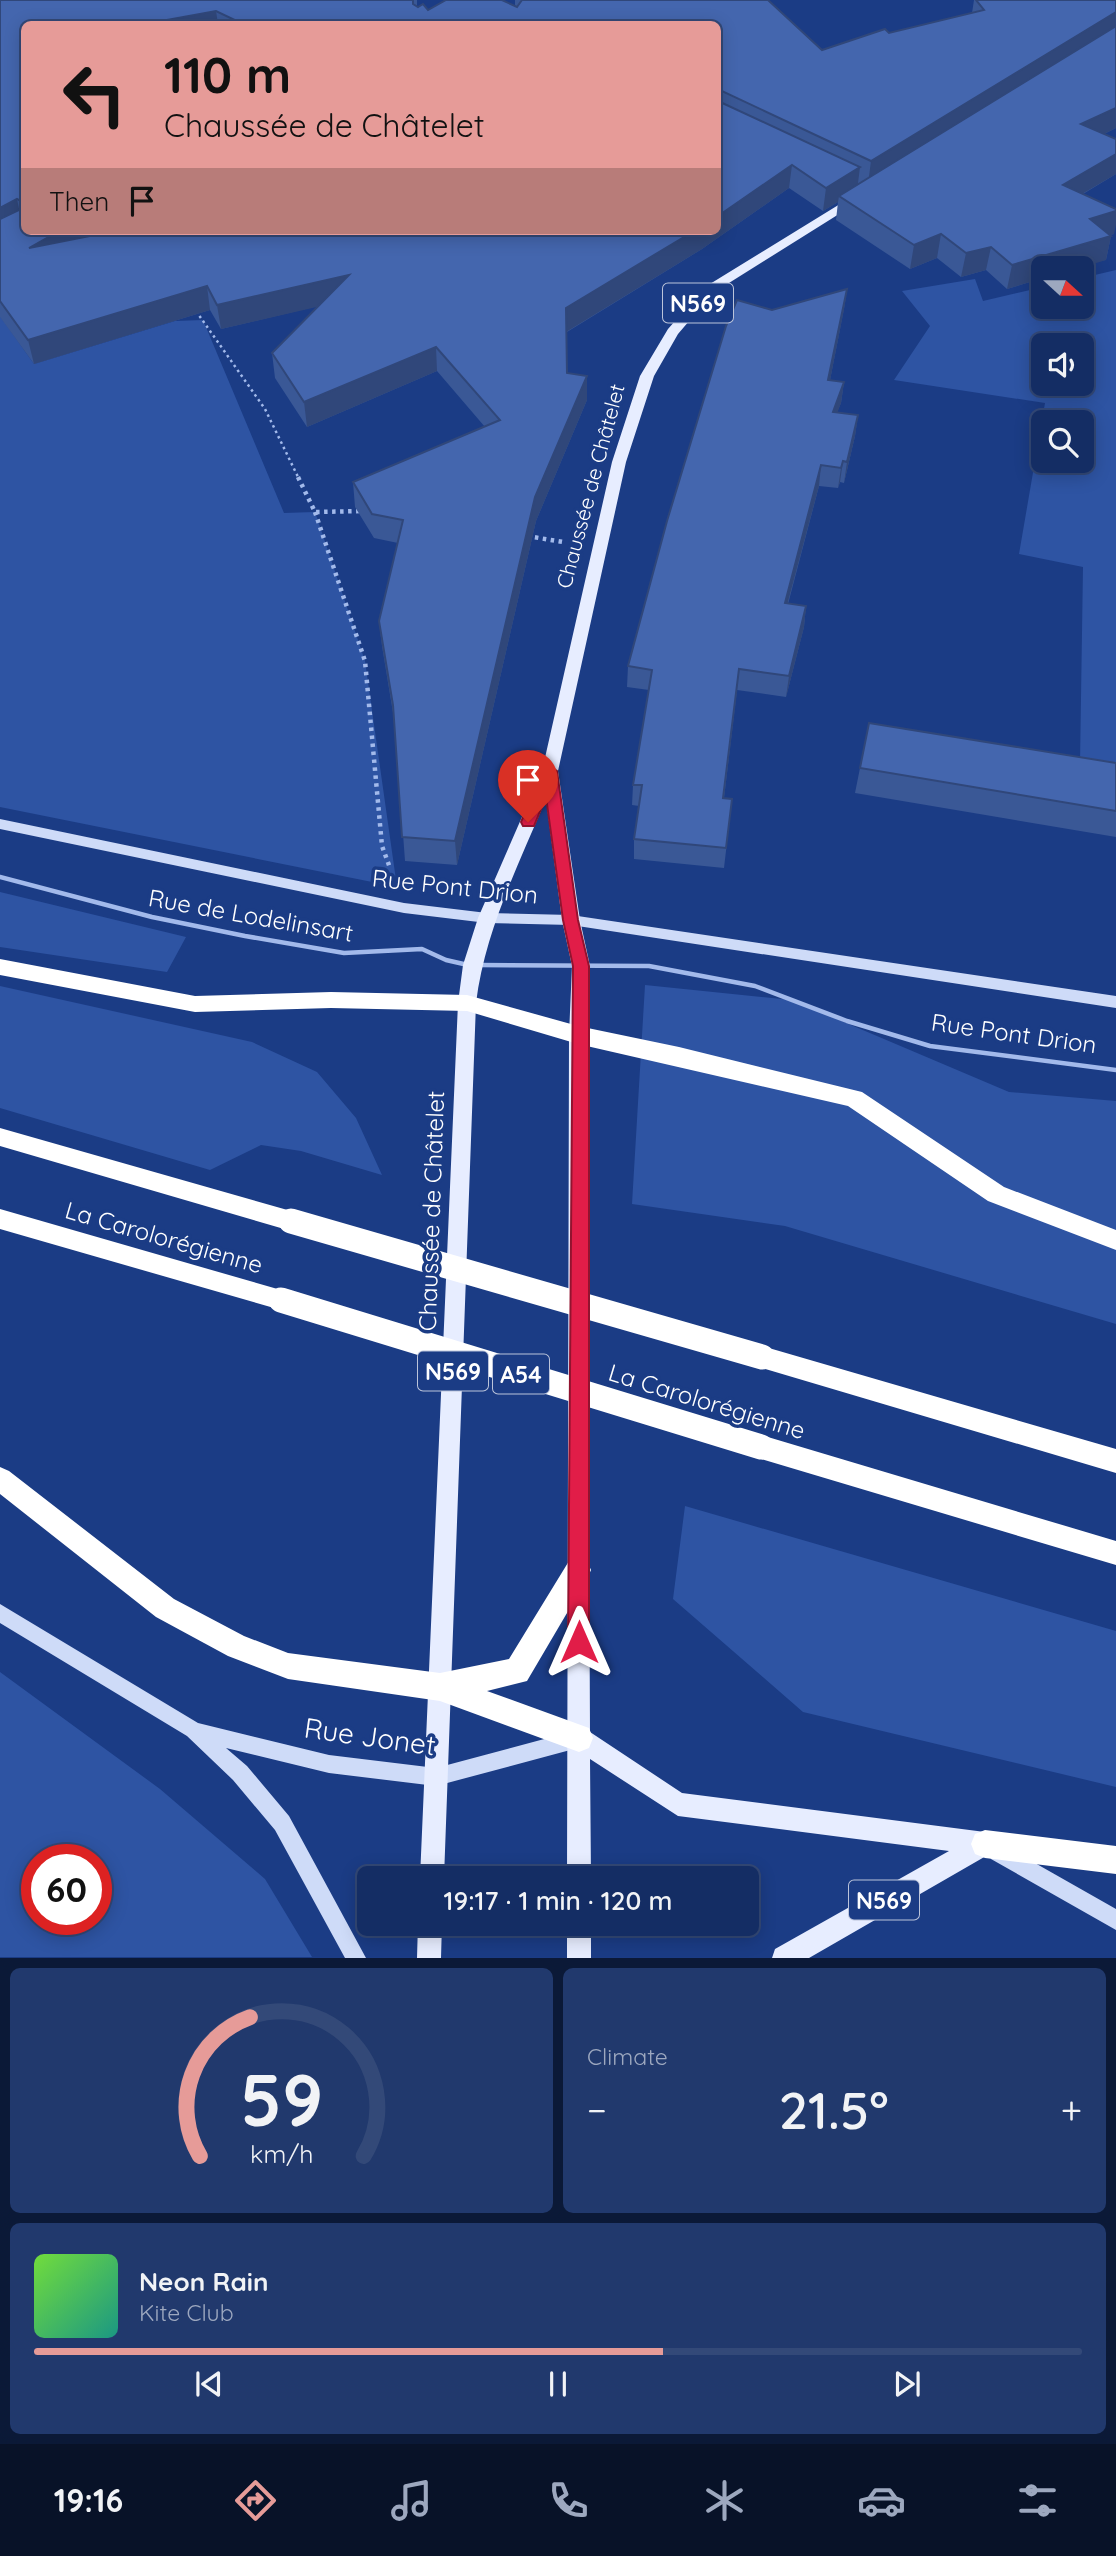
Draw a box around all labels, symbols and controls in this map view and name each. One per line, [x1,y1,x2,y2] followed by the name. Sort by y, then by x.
[164,44,291,105] text: 110 m
[49,49,140,140] icon: left
[164,105,485,145] text: Chaussée de Châtelet
[123,182,161,220] icon: arrive
[49,185,109,218] text: Then
[1031,256,1094,318] north arrow
[1031,256,1094,473] map controls
[663,284,733,322] road number: N569
[1031,333,1094,396] button: sound
[550,381,630,591] street label: Chaussée de Châtelet
[1031,410,1094,473] button: search
[498,750,558,822] pin
[509,761,547,799] icon: arrive
[371,862,539,910] street label: Rue Pont Drion
[146,882,356,948] street label: Rue de Lodelinsart
[929,1007,1099,1059] street label: Rue Pont Drion
[412,1090,450,1332] street label: Chaussée de Châtelet
[62,1194,266,1280] street label: La Carolorégienne
[418,1352,488,1390] road number: N569
[493,1354,549,1394] road number: A54
[605,1357,809,1445] street label: La Carolorégienne
[542,1605,616,1679] position arrow
[302,1709,438,1763] street label: Rue Jonet
[21,1844,112,1935] speed limit sign: 60
[849,1881,919,1920] road number: N569
[444,1884,672,1917] text: 19:17 · 1 min · 120 m
[587,2042,668,2071] text: Climate
[240,2054,323,2145] text: 59
[779,2077,889,2142] text: 21.5°
[587,2086,607,2134] text: −
[1061,2086,1082,2134] text: +
[250,2138,313,2169] text: km/h
[139,2265,268,2298] text: Neon Rain
[139,2298,234,2327] text: Kite Club
[190,2365,228,2403] icon: previous
[539,2365,577,2403] icon: pause
[888,2365,926,2403] icon: next
[231,2476,280,2525] icon: directions
[387,2476,436,2525] icon: music
[544,2476,593,2525] icon: phone
[700,2476,749,2525] icon: climate
[857,2476,906,2525] icon: car
[1013,2476,1062,2525] icon: filters
[54,2480,123,2520] text: 19:16

